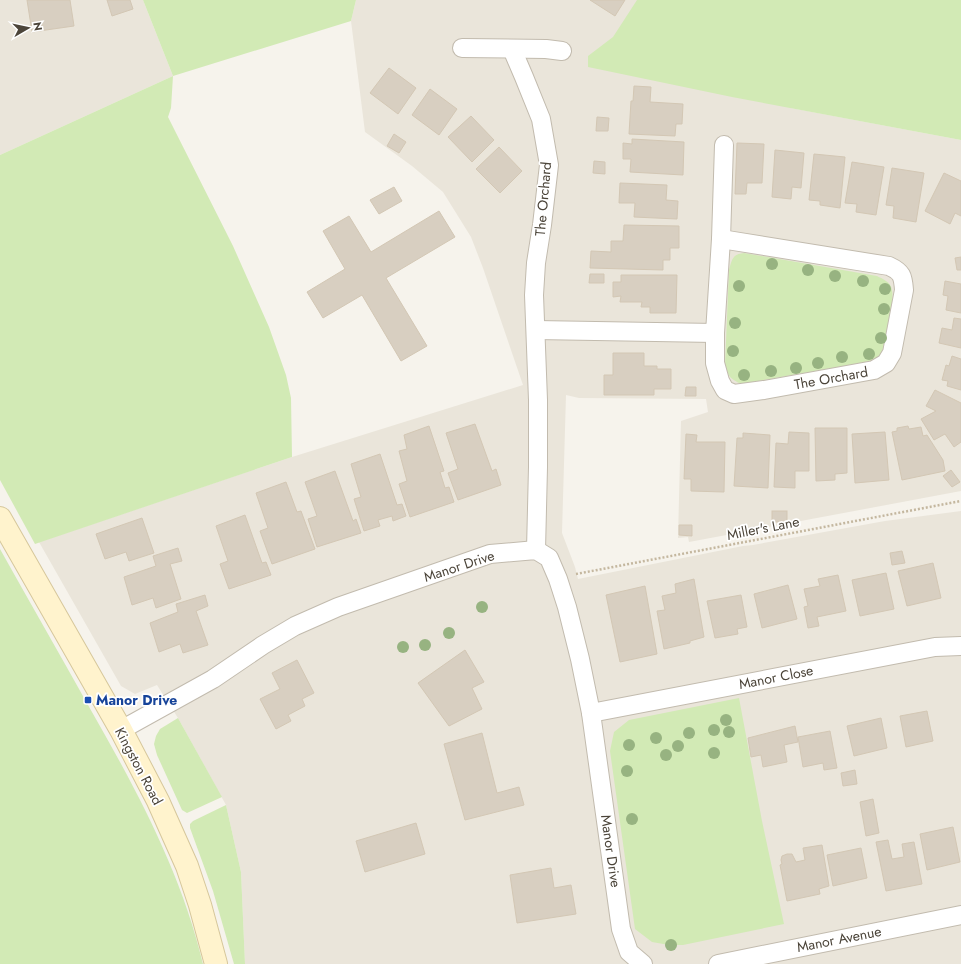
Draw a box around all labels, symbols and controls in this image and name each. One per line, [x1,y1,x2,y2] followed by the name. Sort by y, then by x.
[8,8,48,48] north arrow
[29,21,46,32] text: N
[530,161,556,237] street label: The Orchard
[793,362,869,394] street label: The Orchard
[725,511,801,545] street label: Miller's Lane
[421,545,497,587] street label: Manor Drive
[737,660,815,694] street label: Manor Close
[96,690,177,710] place label: Manor Drive
[83,695,93,705] marker: Manor Drive
[110,724,168,808] street label: Kingston Road
[596,813,626,889] street label: Manor Drive
[795,921,883,957] street label: Manor Avenue

